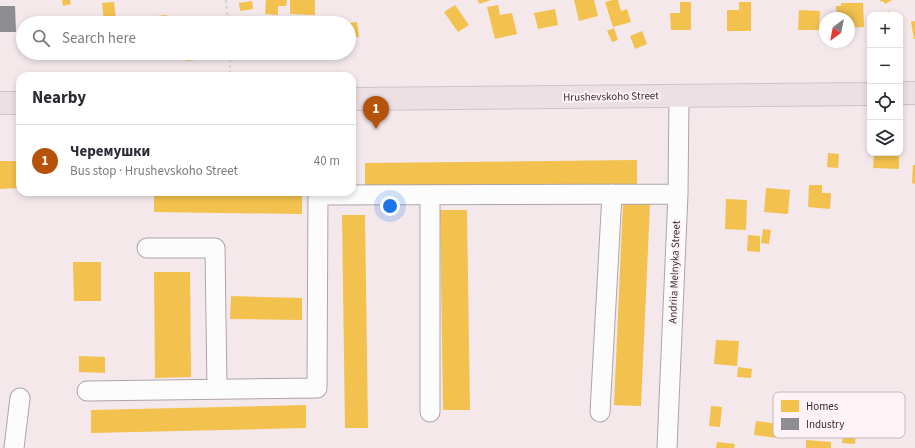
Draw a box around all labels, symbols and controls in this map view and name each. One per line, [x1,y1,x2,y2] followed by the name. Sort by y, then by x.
[819,12,855,48] north arrow
[867,12,903,156] map controls
[867,12,903,48] button: +
[16,16,356,60] search box
[30,27,52,49] icon: search
[62,28,136,49] text: Search here
[867,48,903,84] button: −
[867,84,903,120] button: locate
[32,86,86,110] text: Nearby
[563,88,659,105] street label: Hrushevskoho Street
[363,96,389,129] pin: 1
[867,120,903,156] button: layers
[70,141,150,162] text: Черемушки
[42,152,48,170] text: 1
[314,152,340,170] text: 40 m
[70,162,238,180] text: Bus stop · Hrushevskoho Street
[380,196,400,216] your location
[665,220,684,324] street label: Andriia Melnyka Street
[773,392,905,438] legend
[806,399,839,414] text: Homes
[806,417,844,432] text: Industry

